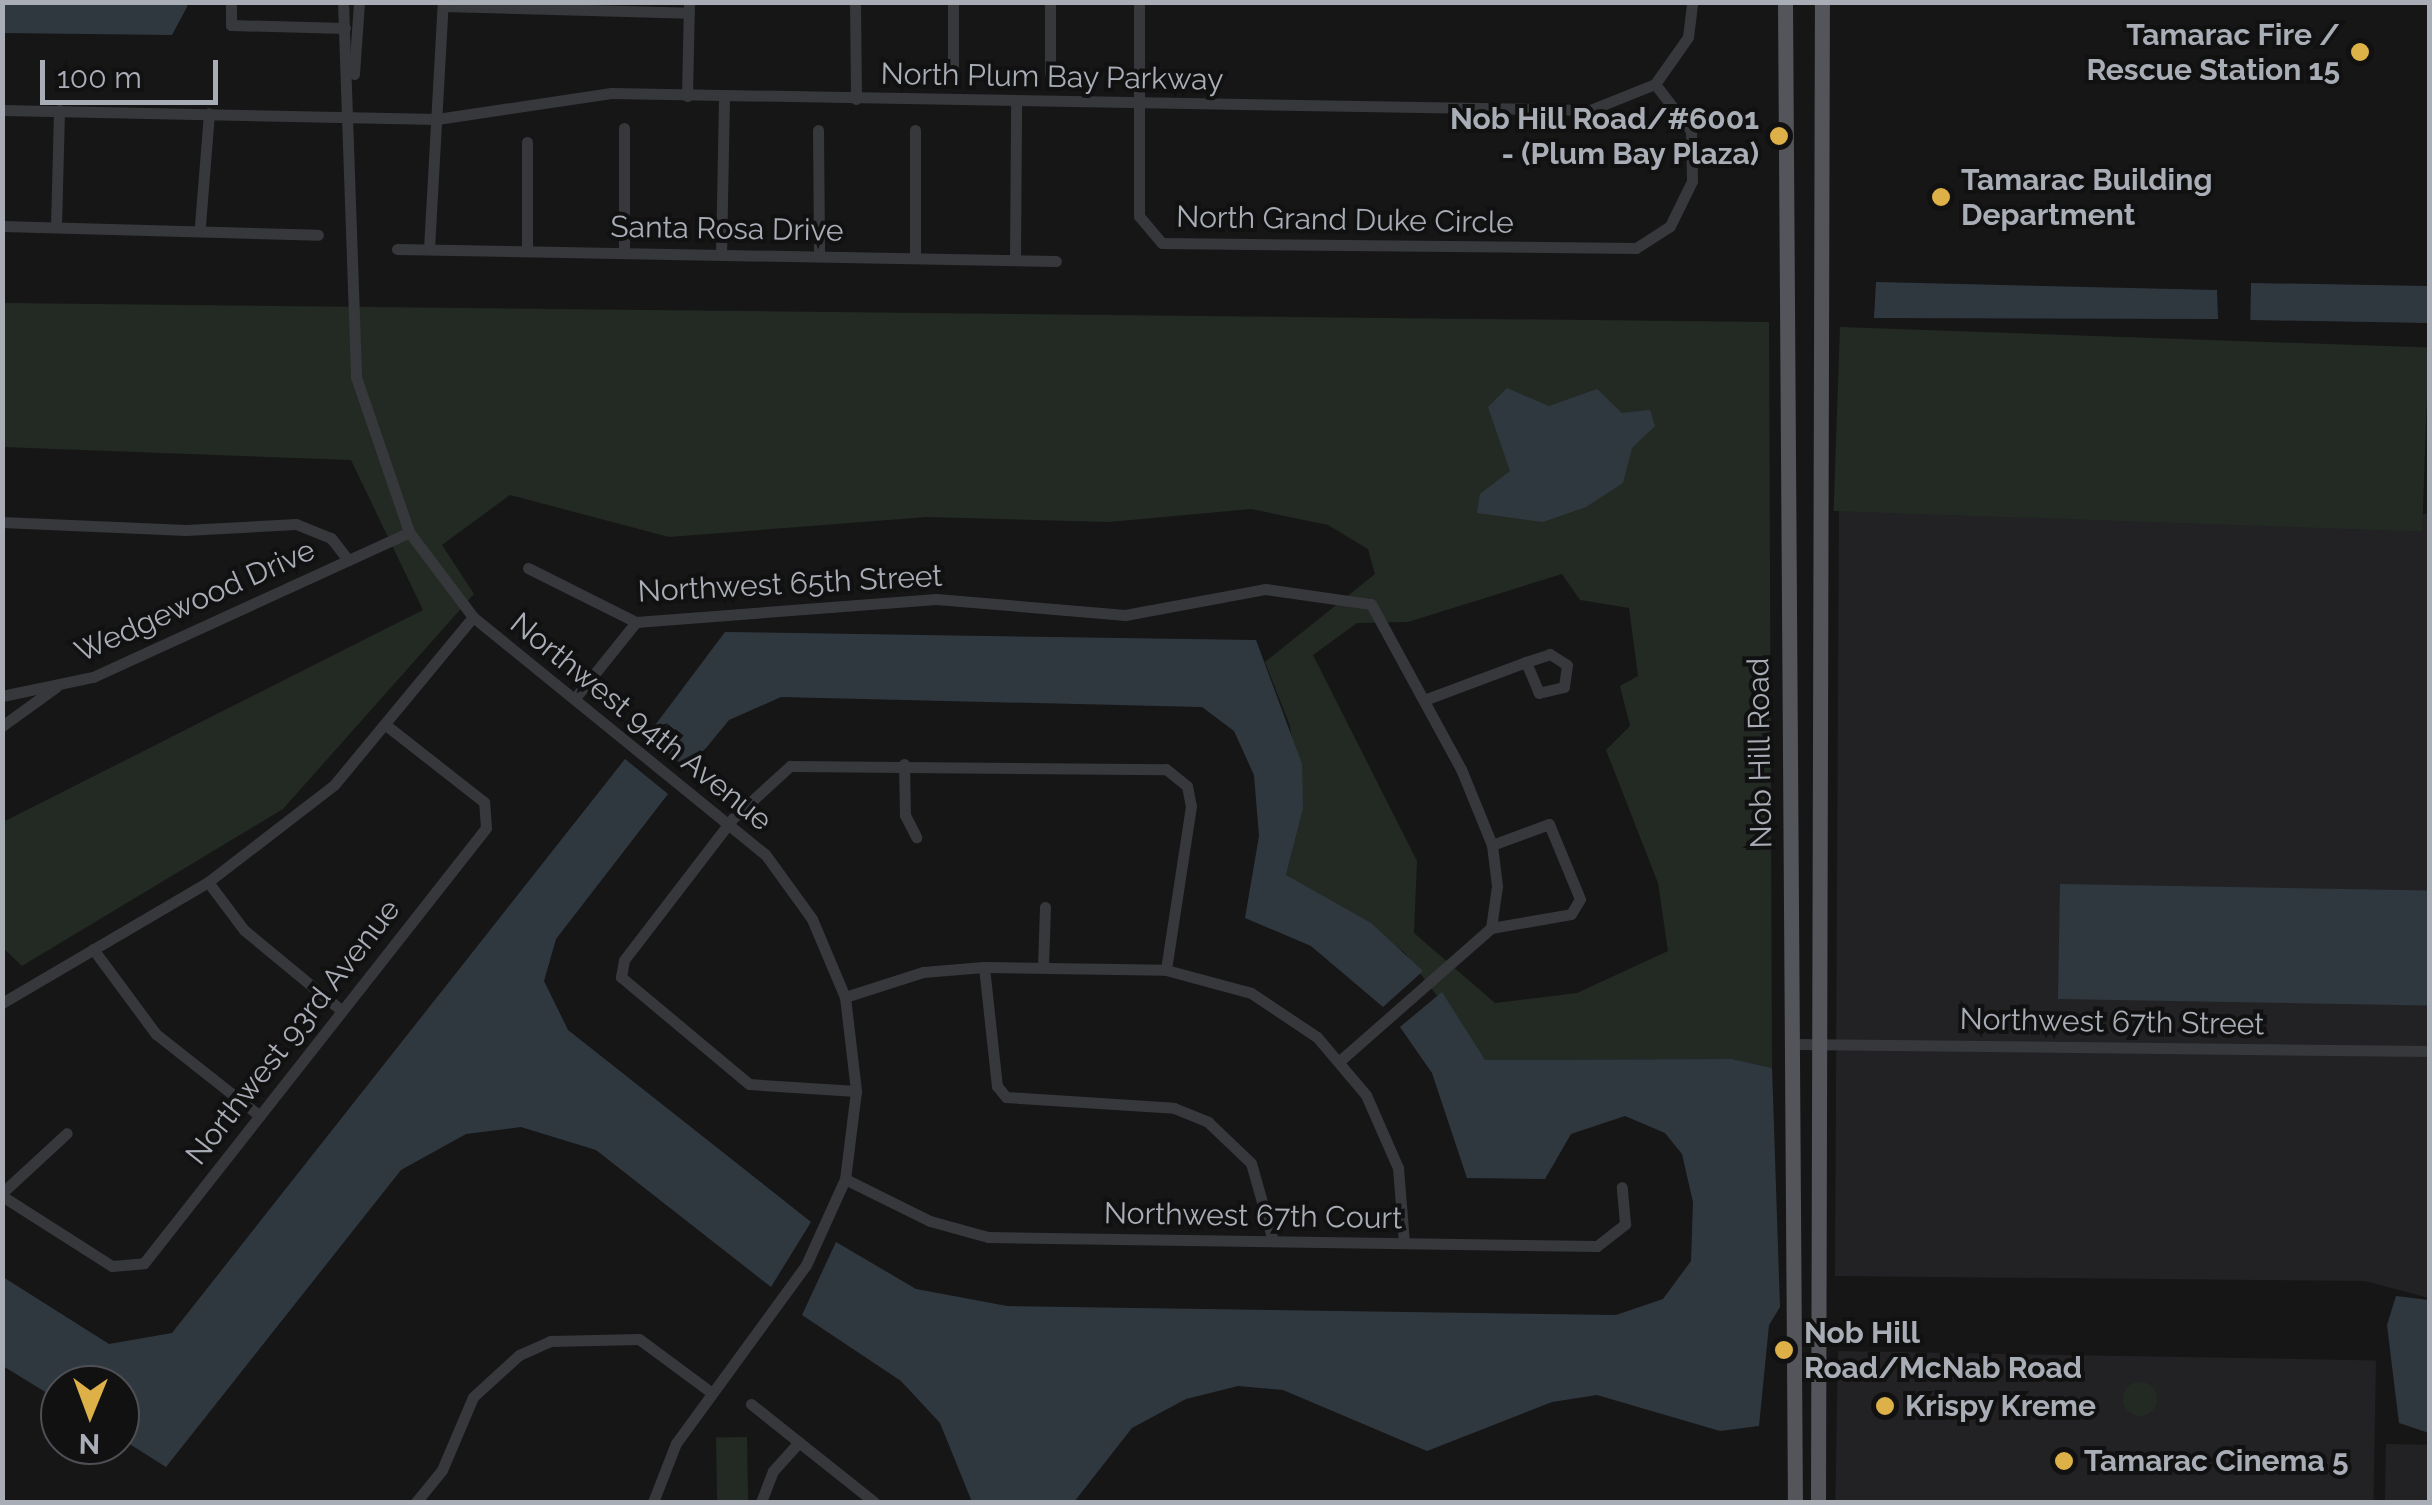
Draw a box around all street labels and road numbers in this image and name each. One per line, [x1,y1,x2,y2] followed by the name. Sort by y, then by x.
[880,56,1224,98] street label: North Plum Bay Parkway
[1176,199,1514,241] street label: North Grand Duke Circle
[610,209,844,249] street label: Santa Rosa Drive
[69,532,321,670] street label: Wedgewood Drive
[637,558,943,610] street label: Northwest 65th Street
[503,605,779,839] street label: Northwest 94th Avenue
[1740,657,1780,849] street label: Nob Hill Road
[178,892,408,1172] street label: Northwest 93rd Avenue
[1959,1001,2265,1043] street label: Northwest 67th Street
[1104,1195,1402,1237] street label: Northwest 67th Court

